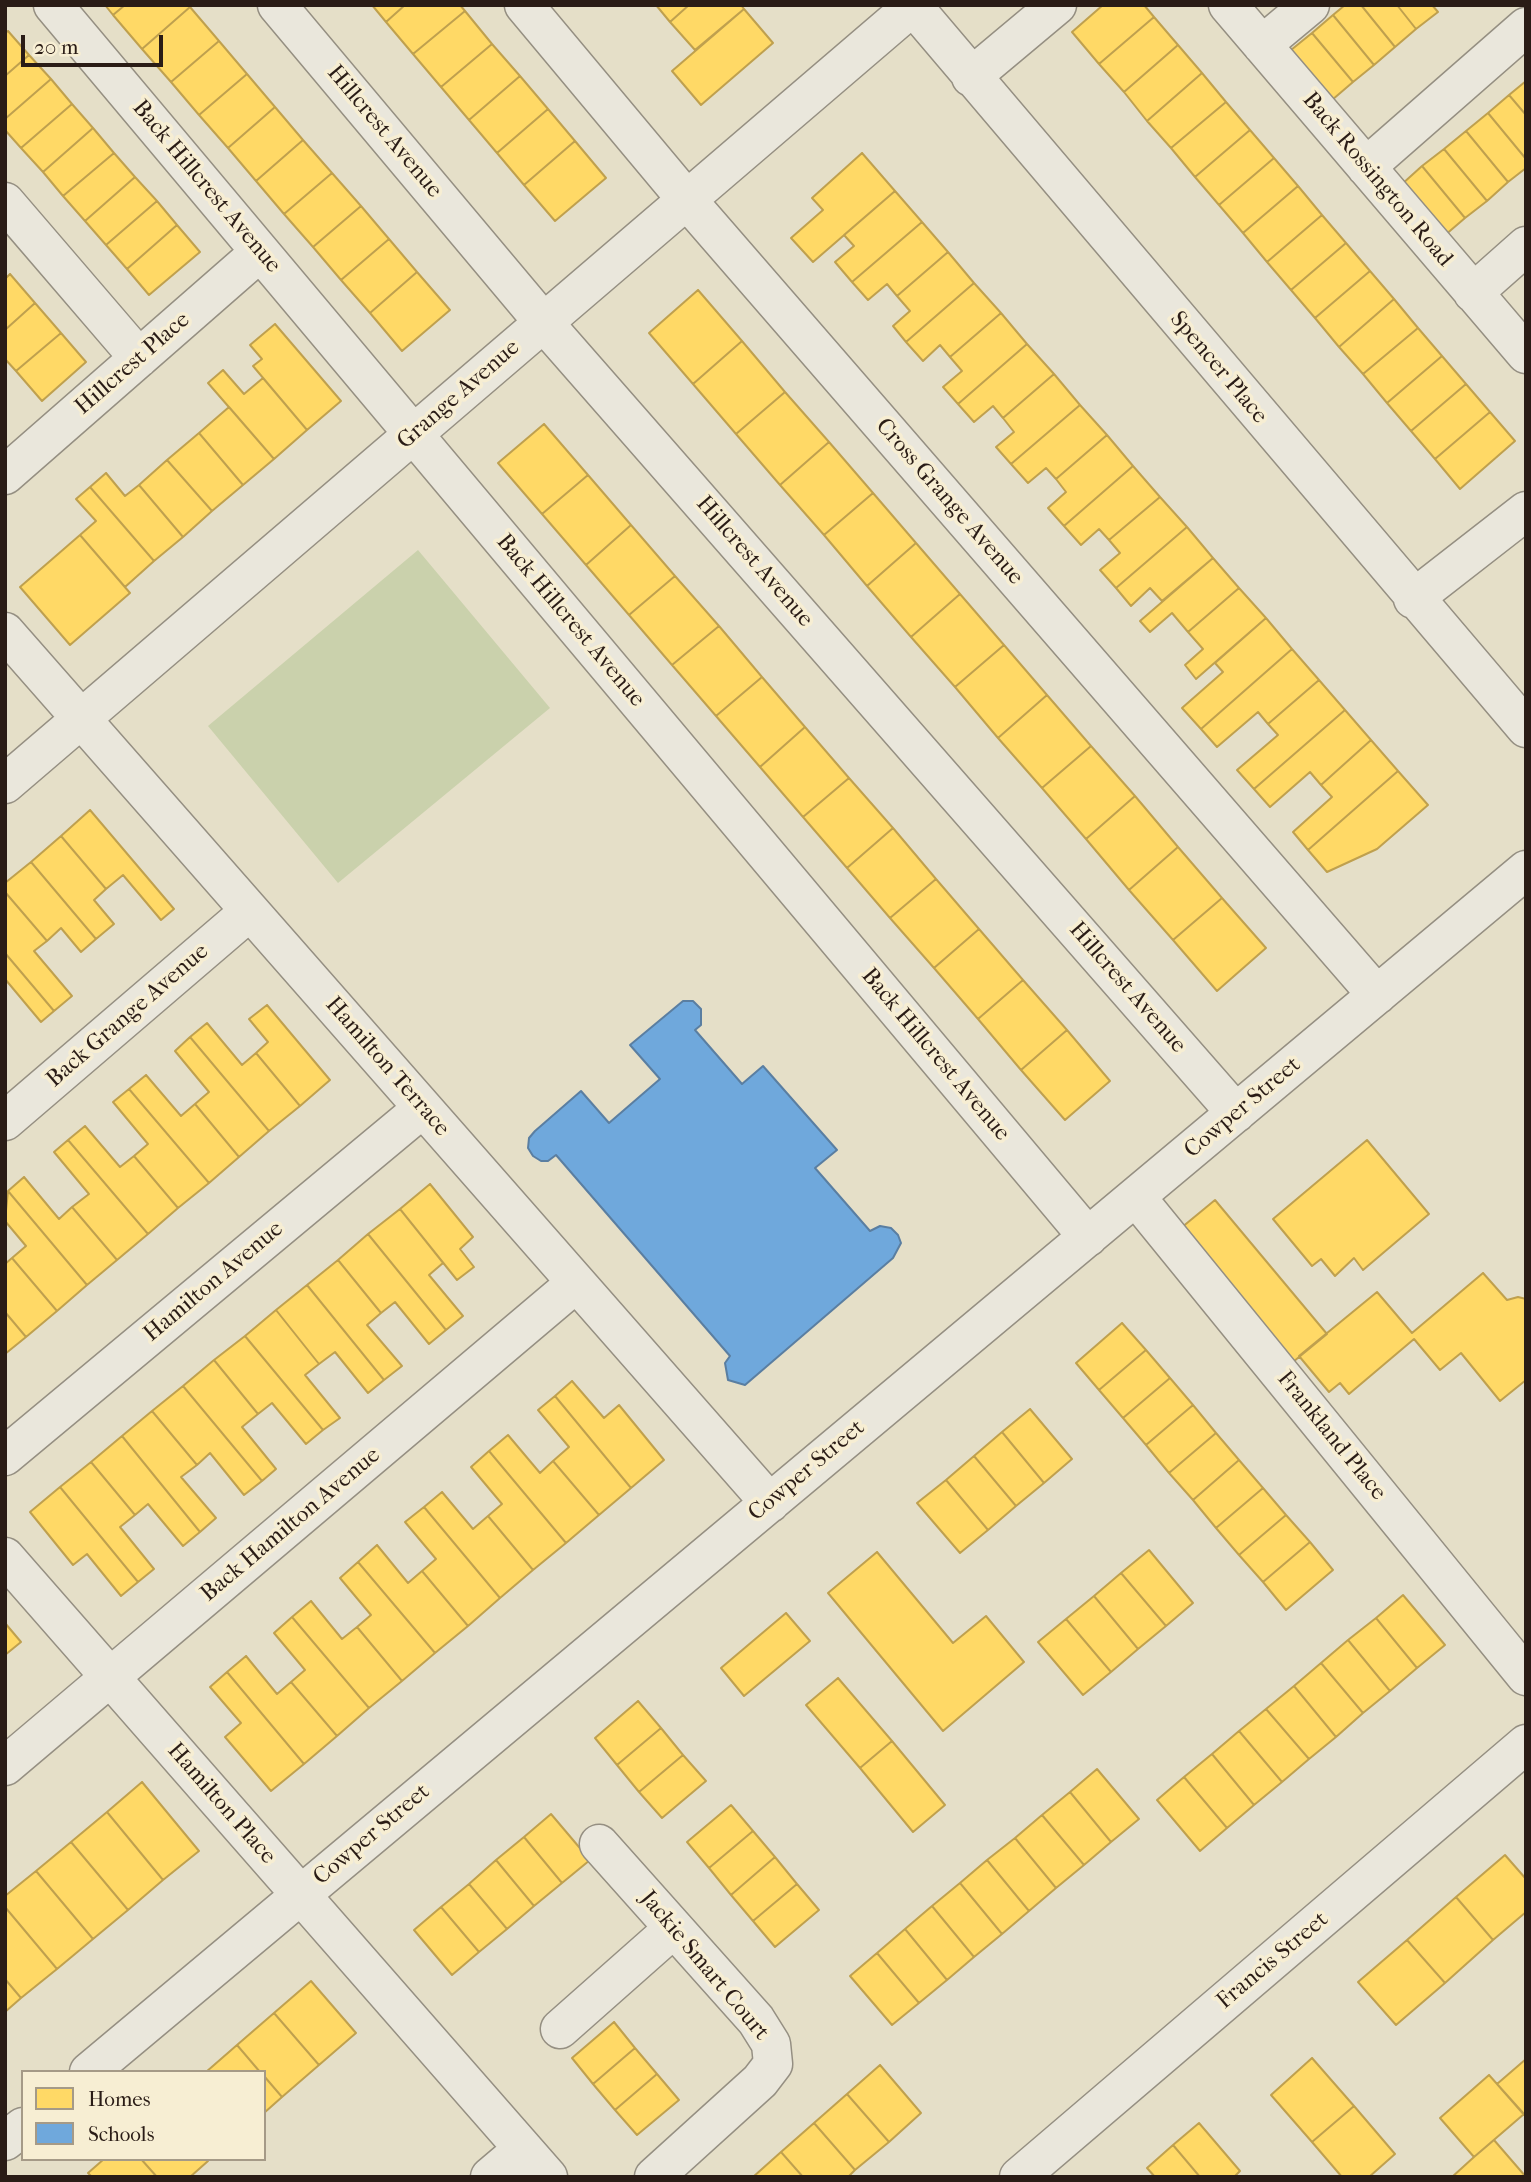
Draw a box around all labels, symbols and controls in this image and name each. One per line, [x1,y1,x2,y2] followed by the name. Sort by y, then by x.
[24,21,166,65] scale bar
[34,35,78,59] text: 20 m
[321,60,447,204] street label: Hillcrest Avenue
[1296,87,1458,273] street label: Back Rossington Road
[126,95,286,279] street label: Back Hillcrest Avenue
[1163,306,1273,430] street label: Spencer Place
[70,307,196,421] street label: Hillcrest Place
[392,334,526,456] street label: Grange Avenue
[869,413,1029,591] street label: Cross Grange Avenue
[690,491,818,633] street label: Hillcrest Avenue
[490,529,650,713] street label: Back Hillcrest Avenue
[1063,917,1191,1059] street label: Hillcrest Avenue
[41,938,215,1094] street label: Back Grange Avenue
[855,963,1015,1147] street label: Back Hillcrest Avenue
[319,992,455,1142] street label: Hamilton Terrace
[1179,1051,1307,1165] street label: Cowper Street
[139,1216,289,1348] street label: Hamilton Avenue
[1271,1366,1391,1506] street label: Frankland Place
[743,1414,871,1528] street label: Cowper Street
[196,1442,386,1608] street label: Back Hamilton Avenue
[161,1738,281,1870] street label: Hamilton Place
[308,1778,436,1892] street label: Cowper Street
[634,1886,774,2046] street label: Jackie Smart Court
[1212,1906,1334,2016] street label: Francis Street
[21,2070,266,2161] legend
[88,2087,150,2111] text: Homes
[88,2122,154,2146] text: Schools

